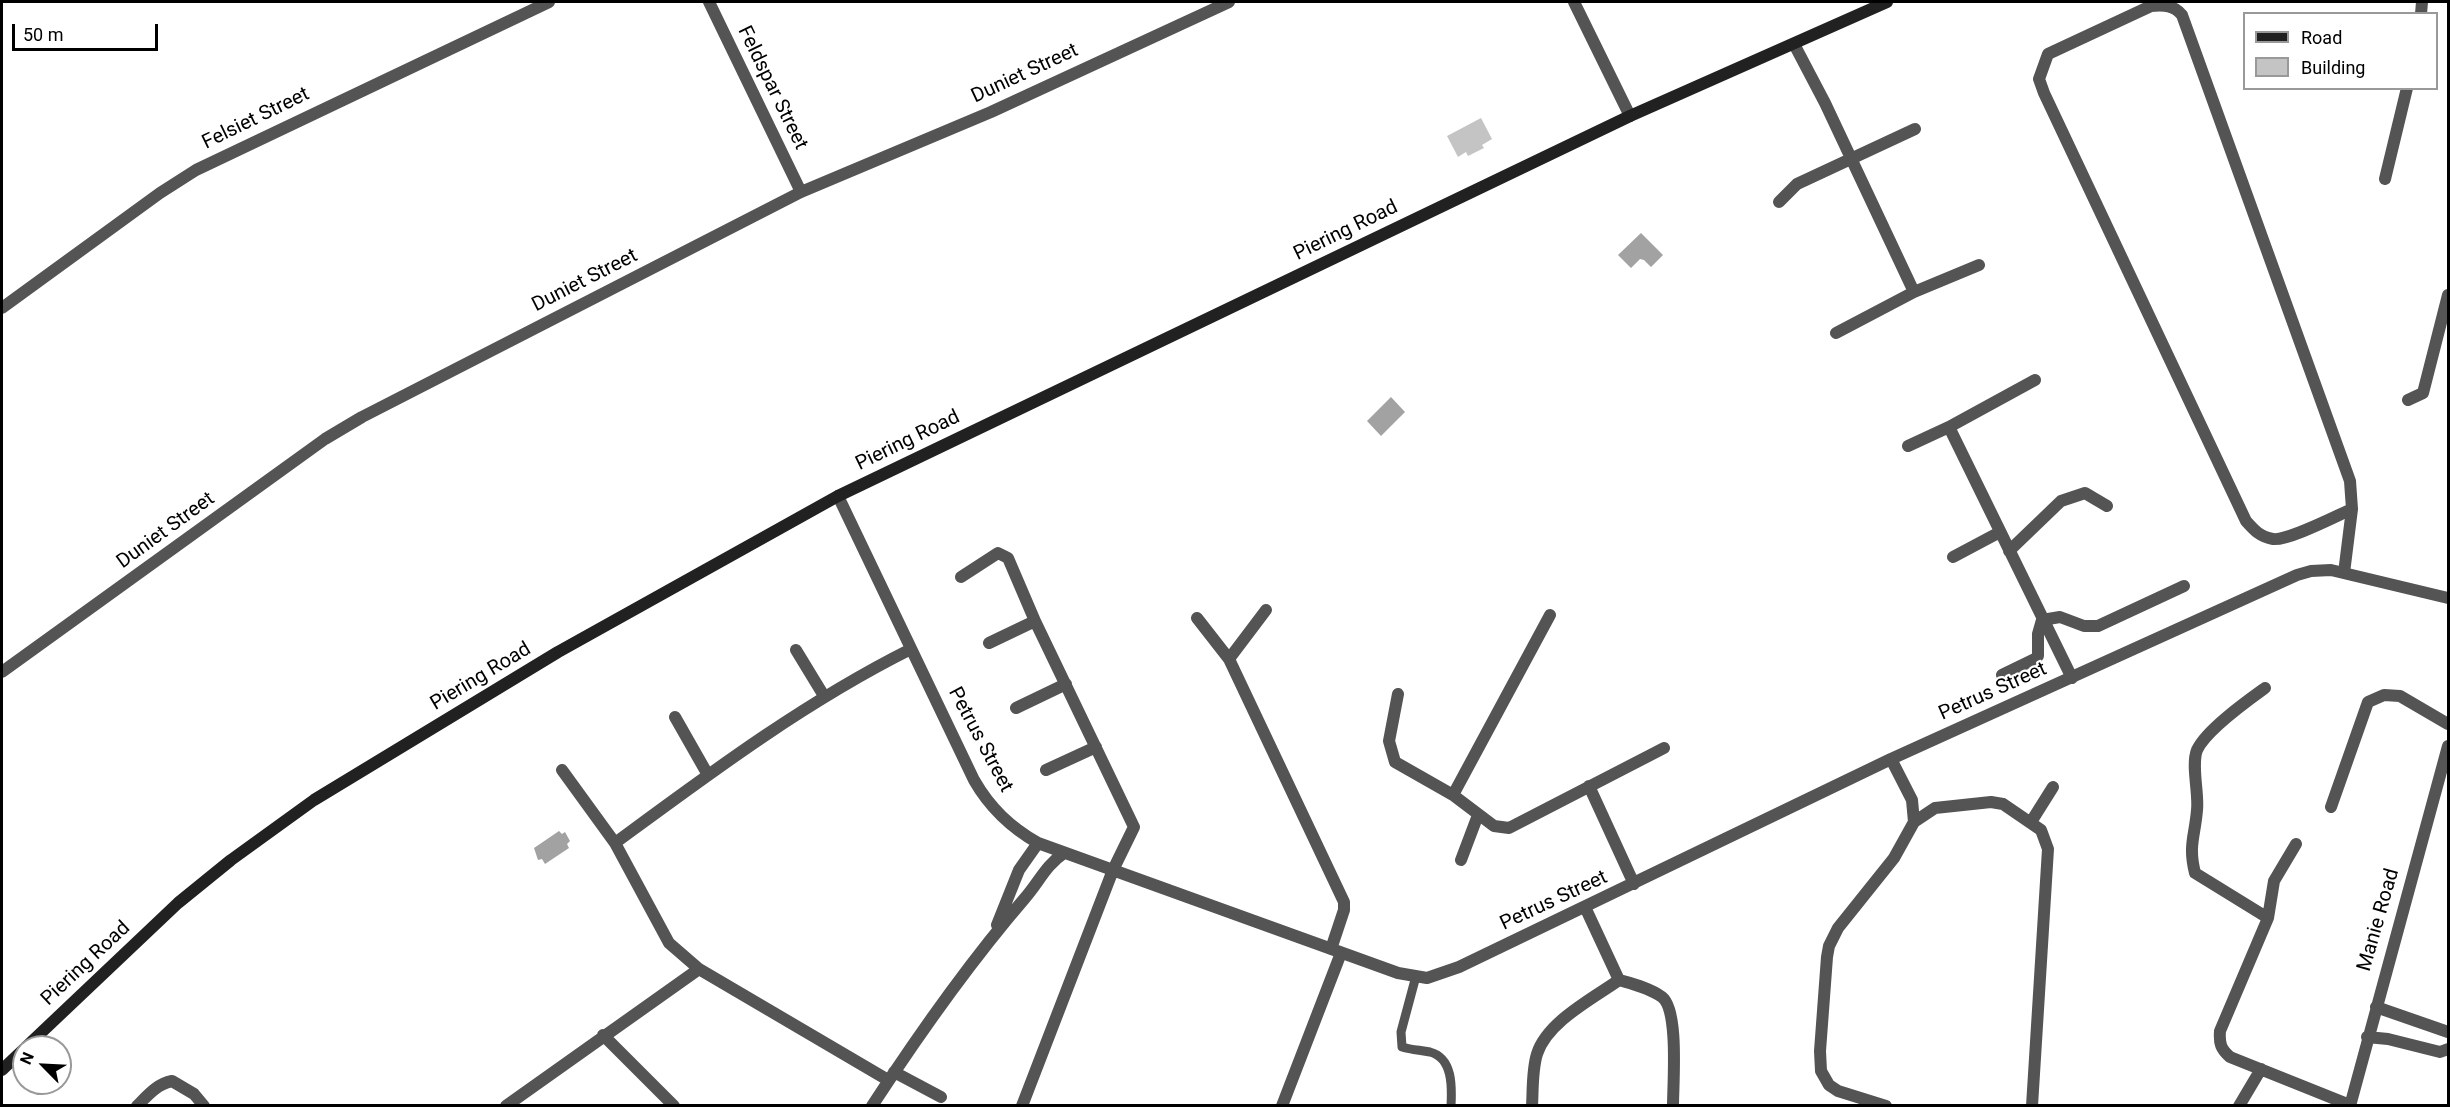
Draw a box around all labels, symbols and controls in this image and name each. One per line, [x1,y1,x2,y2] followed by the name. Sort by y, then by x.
[15,12,160,50] scale bar
[2243,12,2438,90] legend
[732,22,812,154] street label: Feldspar Street
[23,24,63,45] text: 50 m
[2301,27,2342,48] text: Road
[968,39,1082,109] street label: Duniet Street
[2301,57,2365,78] text: Building
[198,83,314,155] street label: Felsiet Street
[1290,195,1402,267] street label: Piering Road
[528,244,642,318] street label: Duniet Street
[852,405,964,477] street label: Piering Road
[112,488,220,574] street label: Duniet Street
[426,638,536,716] street label: Piering Road
[1935,658,2051,726] street label: Petrus Street
[942,683,1018,797] street label: Petrus Street
[1497,866,1611,936] street label: Petrus Street
[2353,866,2405,974] street label: Manie Road
[37,917,135,1011] street label: Piering Road
[12,1035,72,1095] north arrow
[16,1049,38,1067] text: N

